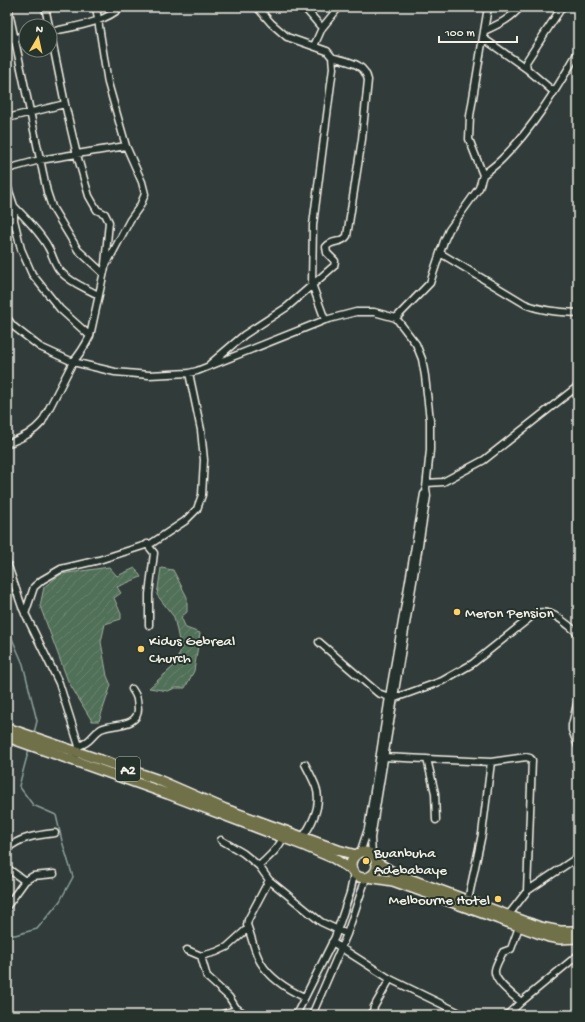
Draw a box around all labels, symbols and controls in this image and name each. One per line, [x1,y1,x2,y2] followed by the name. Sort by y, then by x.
[18,18,58,58] north arrow
[439,18,517,44] scale bar
[35,24,44,37] text: N
[444,27,475,41] text: 100 m
[465,605,554,623] place label: Meron Pension
[452,607,462,617] marker: Meron Pension
[149,633,235,668] place label: Kidus Gebreal Church
[136,644,146,654] marker: Kidus Gebreal Church
[116,757,140,781] road number: A2
[373,845,447,880] place label: Buanbuha Adebabaye
[361,856,371,866] marker: Buanbuha Adebabaye
[389,892,490,910] place label: Melbourne Hotel
[493,894,503,904] marker: Melbourne Hotel

